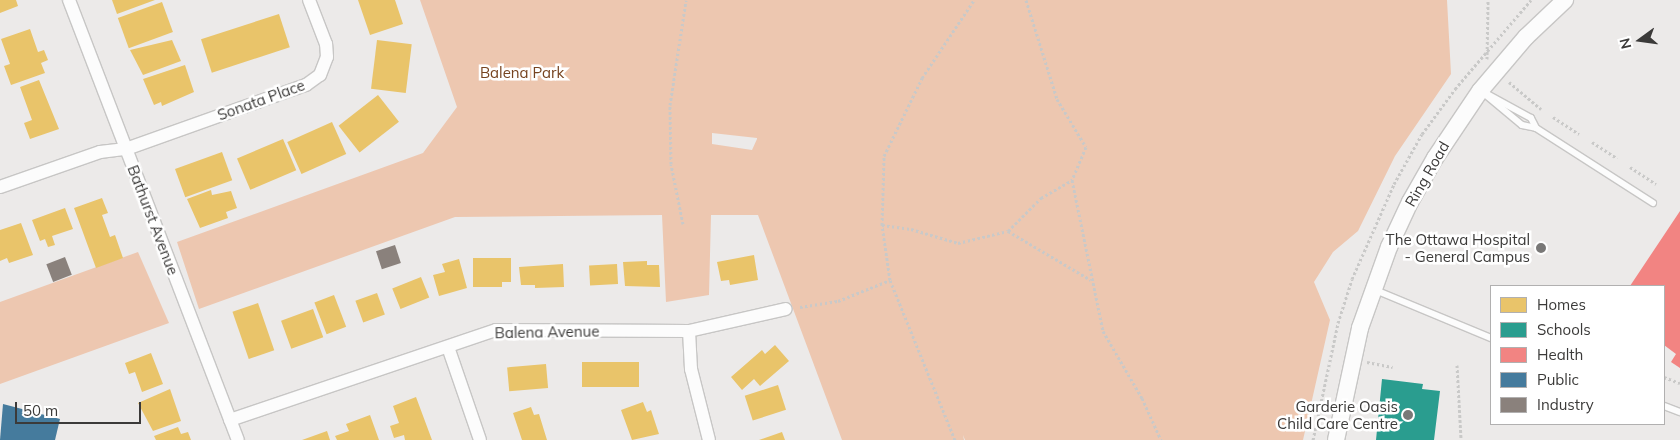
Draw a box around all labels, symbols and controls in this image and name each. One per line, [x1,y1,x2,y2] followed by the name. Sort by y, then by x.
[1615,15,1665,65] north arrow
[1615,36,1635,51] text: N
[480,64,564,82] park label: Balena Park
[215,76,307,124] street label: Sonata Place
[1401,138,1453,210] street label: Ring Road
[124,163,182,277] street label: Bathurst Avenue
[1386,230,1530,265] place label: The Ottawa Hospital - General Campus
[1534,241,1548,255] marker: The Ottawa Hospital - General Campus
[1490,285,1665,425] legend
[1537,295,1586,314] text: Homes
[1537,320,1591,339] text: Schools
[494,322,600,342] street label: Balena Avenue
[1537,345,1583,364] text: Health
[1537,370,1579,389] text: Public
[18,392,144,424] scale bar
[1537,395,1594,414] text: Industry
[1277,397,1398,432] place label: Garderie Oasis Child Care Centre
[23,401,58,420] text: 50 m
[1402,409,1414,421] marker: Garderie Oasis Child Care Centre

